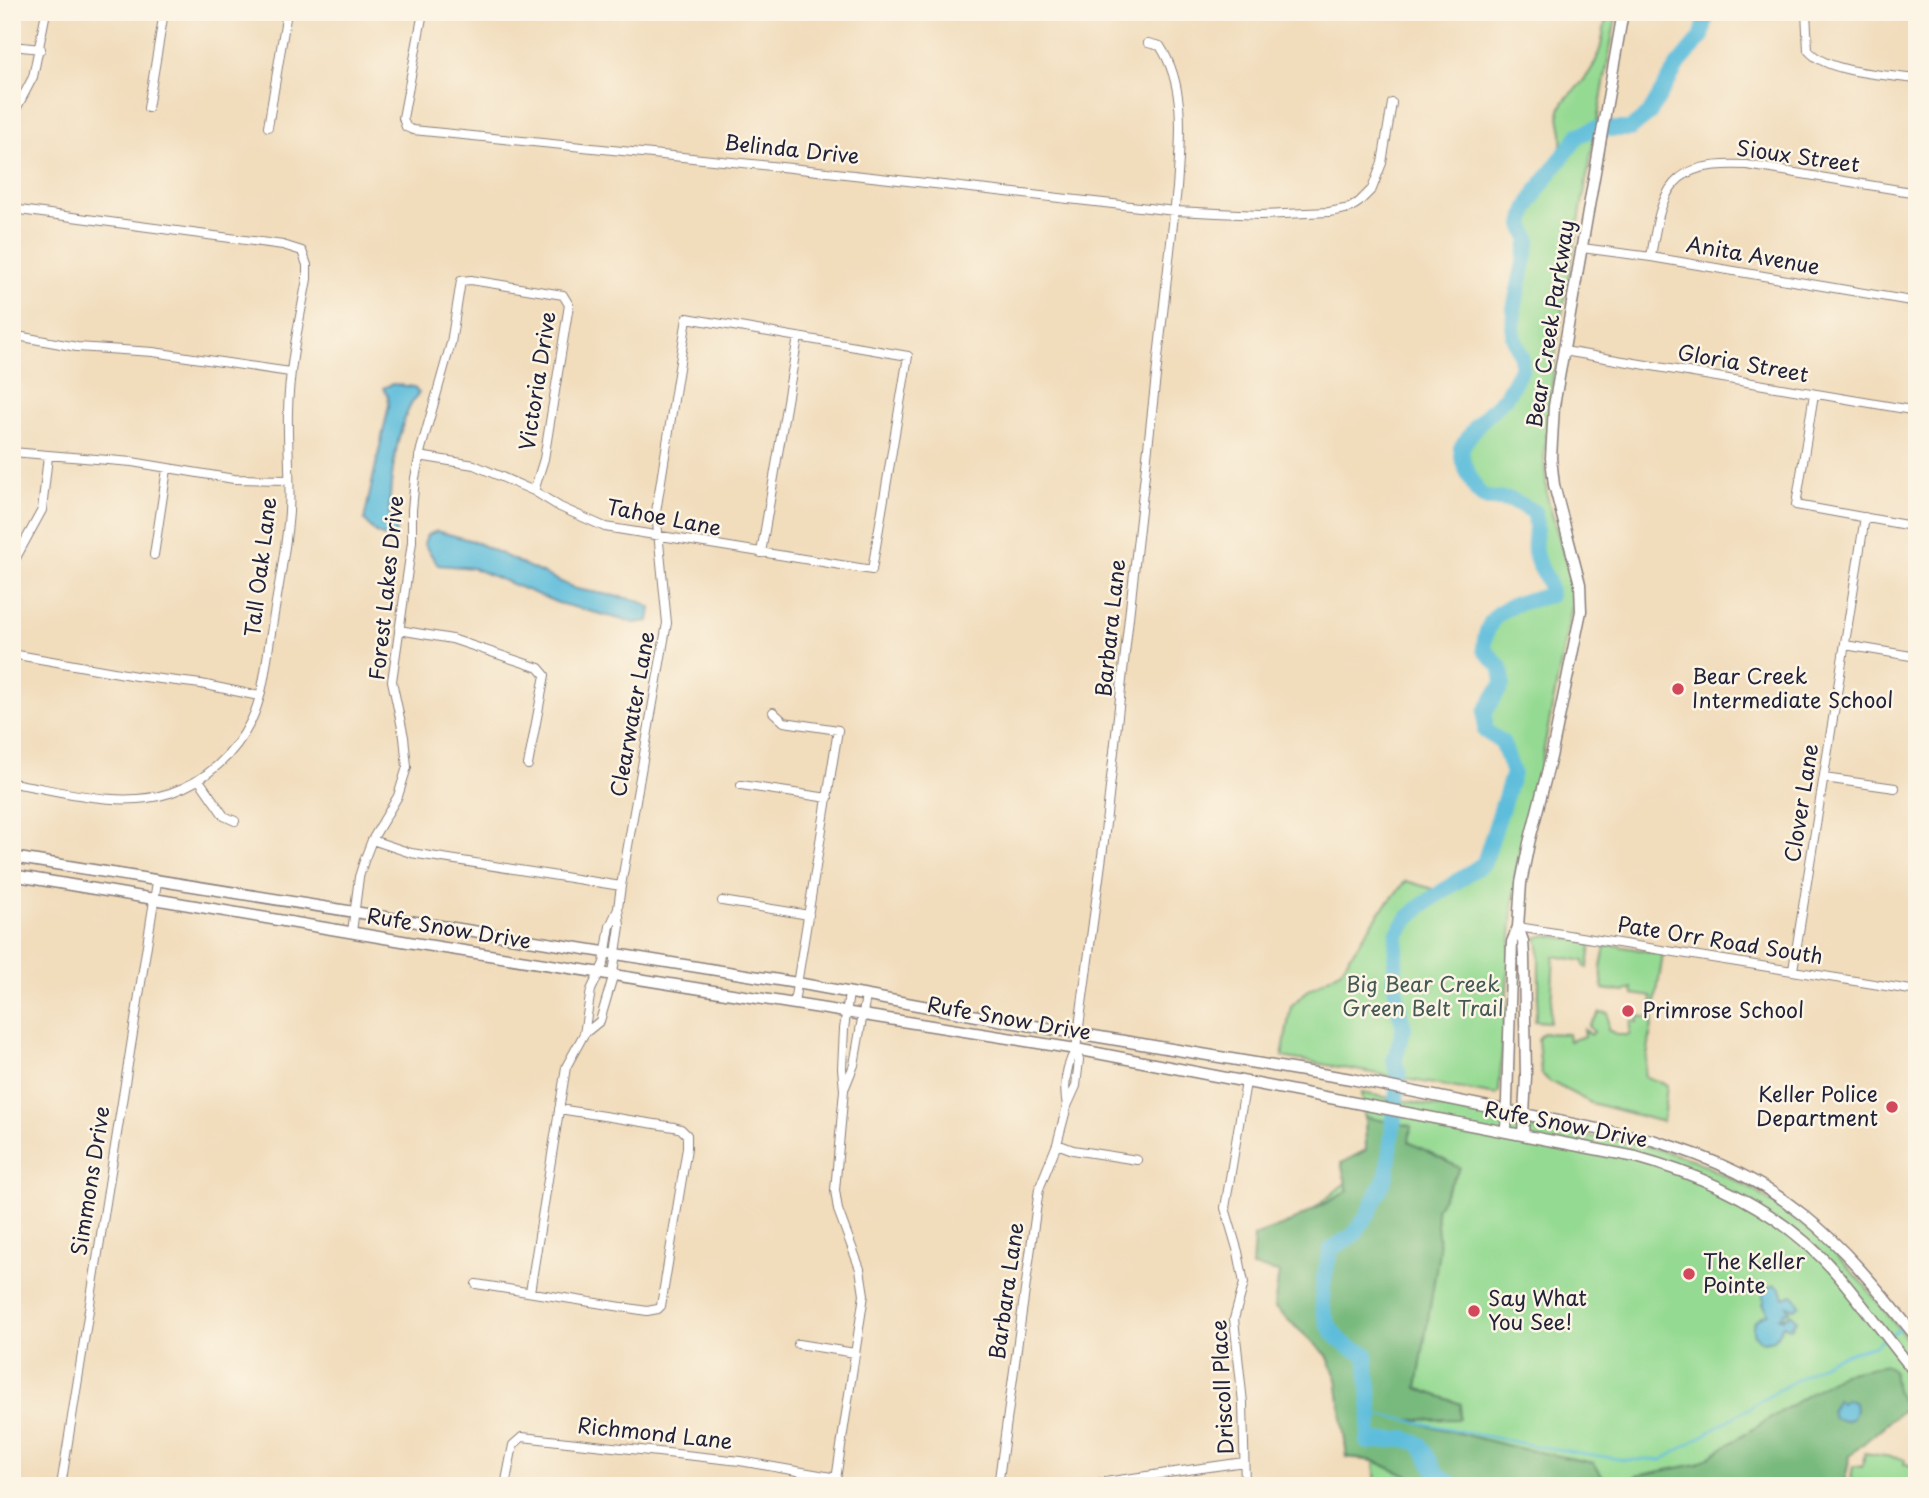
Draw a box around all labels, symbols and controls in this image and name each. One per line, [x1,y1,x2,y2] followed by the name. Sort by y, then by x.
[723,125,861,171] street label: Belinda Drive
[1735,131,1862,179] street label: Sioux Street
[1517,217,1581,430] street label: Bear Creek Parkway
[1684,227,1823,282] street label: Anita Avenue
[509,309,563,453] street label: Victoria Drive
[1675,335,1811,389] street label: Gloria Street
[604,489,725,543] street label: Tahoe Lane
[359,494,411,682] street label: Forest Lakes Drive
[235,495,283,638] street label: Tall Oak Lane
[1086,557,1132,698] street label: Barbara Lane
[601,628,661,799] street label: Clearwater Lane
[1692,659,1893,715] place label: Bear Creek Intermediate School
[1670,681,1686,697] marker: Bear Creek Intermediate School
[1775,741,1825,864] street label: Clover Lane
[365,898,534,956] street label: Rufe Snow Drive
[1615,907,1825,971] street label: Pate Orr Road South
[1342,967,1504,1023] park label: Big Bear Creek Green Belt Trail
[925,987,1094,1047] street label: Rufe Snow Drive
[1642,993,1804,1025] place label: Primrose School
[1620,1003,1636,1019] marker: Primrose School
[1756,1077,1878,1133] place label: Keller Police Department
[1482,1092,1651,1155] street label: Rufe Snow Drive
[1884,1099,1900,1115] marker: Keller Police Department
[61,1104,117,1258] street label: Simmons Drive
[980,1220,1031,1362] street label: Barbara Lane
[1703,1244,1805,1300] place label: The Keller Pointe
[1681,1266,1697,1282] marker: The Keller Pointe
[1488,1281,1587,1337] place label: Say What You See!
[1466,1303,1482,1319] marker: Say What You See!
[1202,1319,1241,1455] street label: Driscoll Place
[576,1408,734,1456] street label: Richmond Lane

